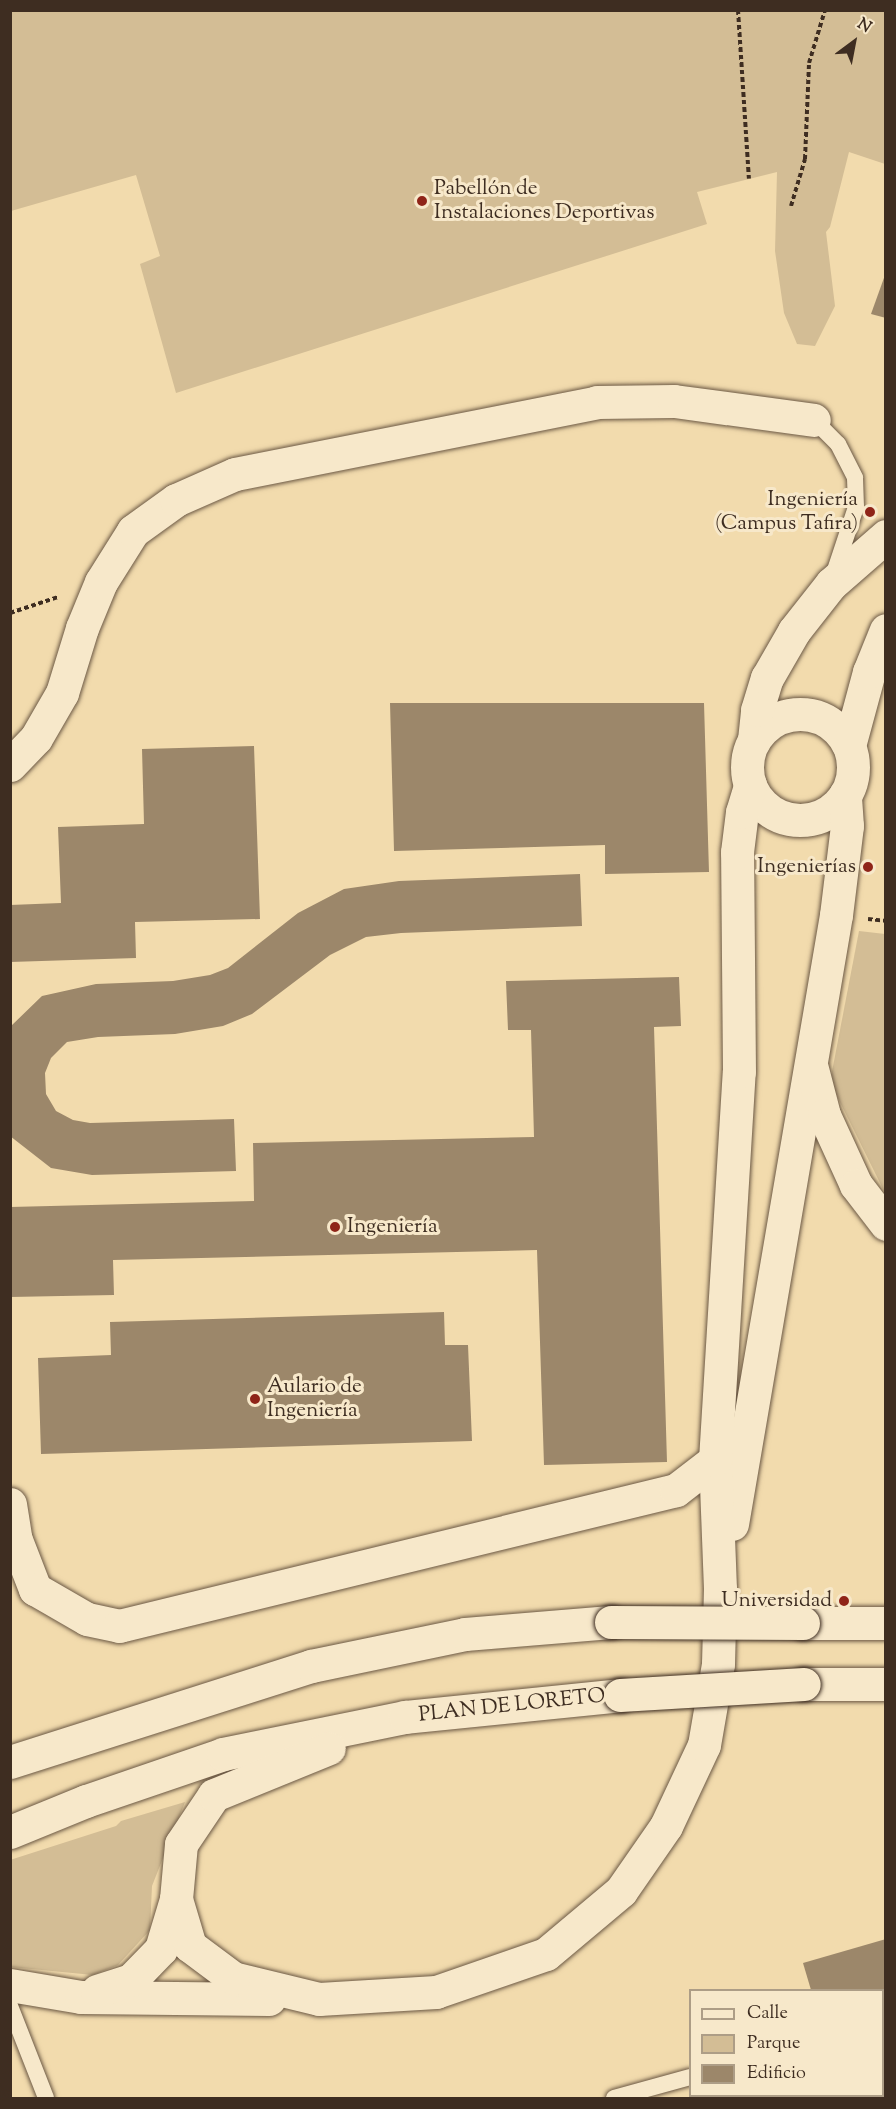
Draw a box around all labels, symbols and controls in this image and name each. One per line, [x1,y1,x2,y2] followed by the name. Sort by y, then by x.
[824,12,884,72] north arrow
[852,13,875,39] text: N
[434,176,654,226] place label: Pabellón de Instalaciones Deportivas
[415,194,429,208] marker: Pabellón de Instalaciones Deportivas
[715,487,858,537] place label: Ingeniería (Campus Tafira)
[863,505,877,519] marker: Ingeniería (Campus Tafira)
[757,854,856,880] place label: Ingenierías
[861,860,875,874] marker: Ingenierías
[347,1214,438,1240] place label: Ingeniería
[328,1220,342,1234] marker: Ingeniería
[267,1374,362,1424] place label: Aulario de Ingeniería
[248,1392,262,1406] marker: Aulario de Ingeniería
[721,1588,832,1614] place label: Universidad
[837,1594,851,1608] marker: Universidad
[417,1684,607,1728] street label: PLAN DE LORETO
[689,1989,884,2097] legend
[747,2001,788,2027] text: Calle
[747,2031,800,2057] text: Parque
[747,2061,806,2087] text: Edificio

